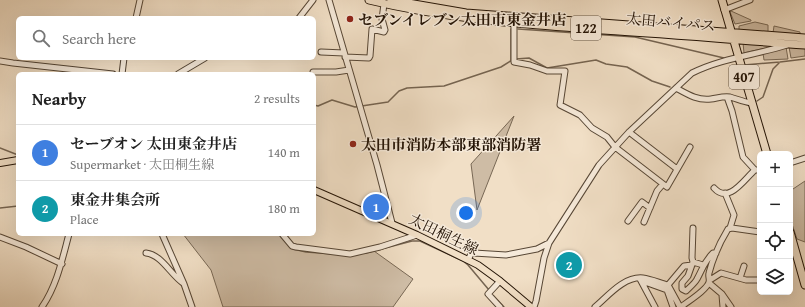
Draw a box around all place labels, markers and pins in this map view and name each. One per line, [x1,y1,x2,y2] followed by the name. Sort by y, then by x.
[358,9,566,30] place label: セブンイレブン太田市東金井店
[345,14,355,24] marker: セブンイレブン太田市東金井店
[361,134,541,155] place label: 太田市消防本部東部消防署
[348,139,358,149] marker: 太田市消防本部東部消防署
[363,192,389,222] pin: 1
[556,250,582,280] pin: 2

